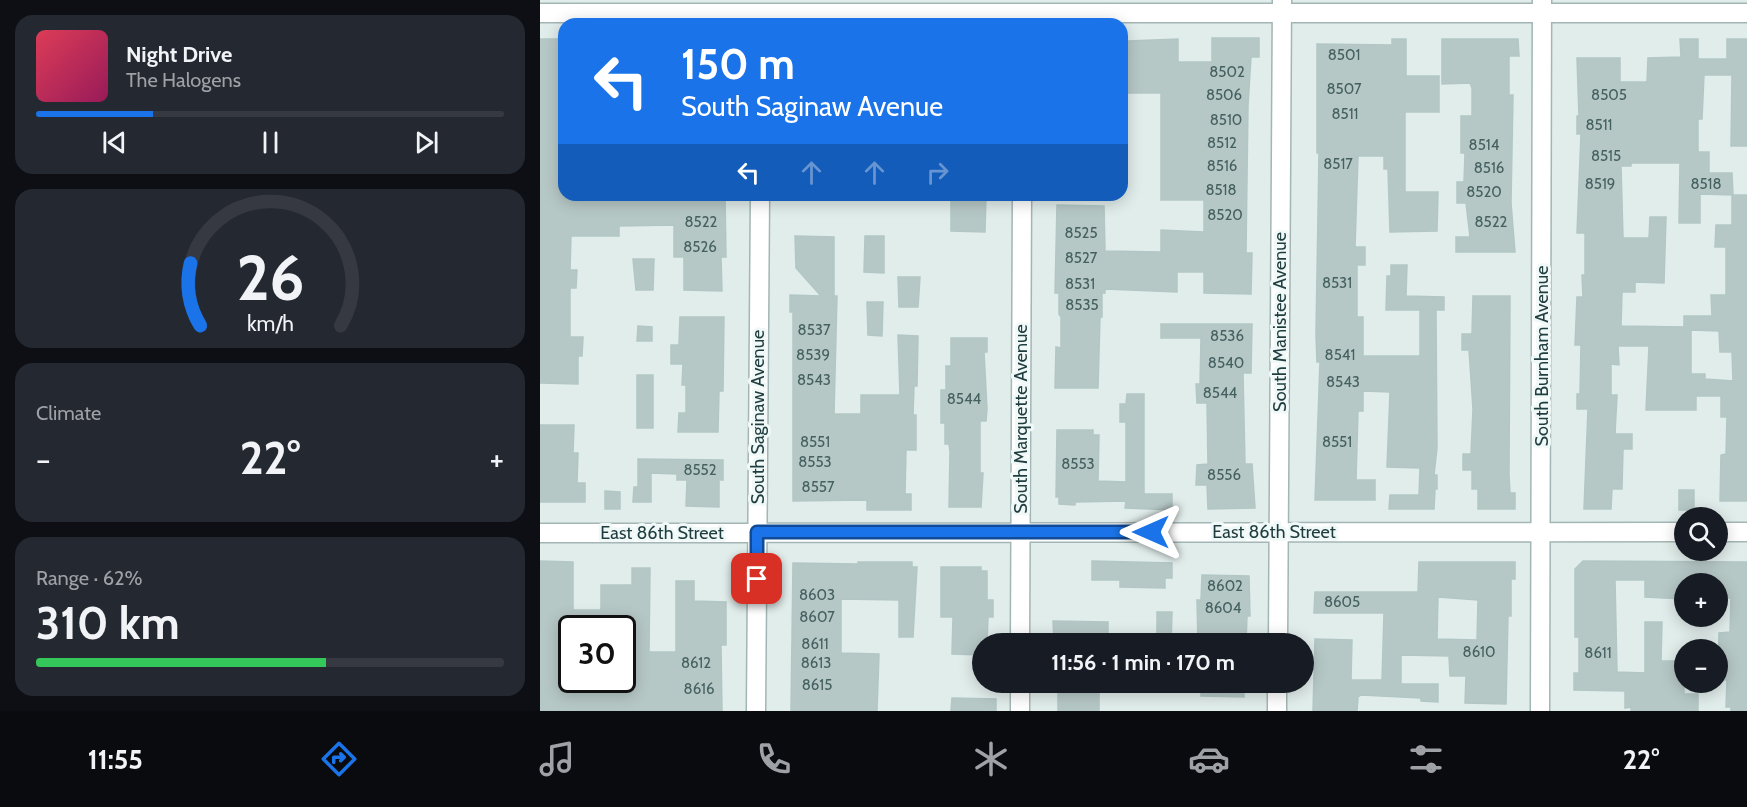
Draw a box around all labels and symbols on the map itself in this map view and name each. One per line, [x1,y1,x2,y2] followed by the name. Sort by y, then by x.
[1328,46,1360,64] house number: 8501
[1209,63,1245,81] house number: 8502
[1326,80,1362,98] house number: 8507
[1206,86,1242,104] house number: 8506
[1591,86,1627,104] house number: 8505
[1332,105,1359,123] house number: 8511
[1210,111,1242,129] house number: 8510
[1586,116,1613,134] house number: 8511
[1207,134,1237,152] house number: 8512
[1469,136,1500,154] house number: 8514
[1591,147,1621,165] house number: 8515
[1323,155,1353,173] house number: 8517
[1207,157,1237,175] house number: 8516
[1474,159,1504,177] house number: 8516
[1585,175,1615,193] house number: 8519
[1690,175,1722,193] house number: 8518
[1205,181,1237,199] house number: 8518
[1466,183,1502,201] house number: 8520
[1207,206,1243,224] house number: 8520
[685,213,718,231] house number: 8522
[1475,213,1508,231] house number: 8522
[1064,224,1098,242] house number: 8525
[1269,232,1291,412] street label: South Manistee Avenue
[683,238,717,256] house number: 8526
[1065,249,1098,267] house number: 8527
[1531,266,1553,446] street label: South Burnham Avenue
[1322,274,1352,292] house number: 8531
[1065,275,1095,293] house number: 8531
[1065,296,1099,314] house number: 8535
[798,321,831,339] house number: 8537
[1010,324,1032,514] street label: South Marquette Avenue
[1210,327,1244,345] house number: 8536
[747,330,769,504] street label: South Saginaw Avenue
[796,346,830,364] house number: 8539
[1325,346,1355,364] house number: 8541
[1208,354,1244,372] house number: 8540
[797,371,831,389] house number: 8543
[1326,373,1360,391] house number: 8543
[1203,384,1238,402] house number: 8544
[947,390,982,408] house number: 8544
[800,433,830,451] house number: 8551
[1322,433,1352,451] house number: 8551
[798,453,832,471] house number: 8553
[1061,455,1095,473] house number: 8553
[683,461,717,479] house number: 8552
[1207,466,1241,484] house number: 8556
[802,478,835,496] house number: 8557
[1119,500,1183,564] position arrow
[1212,521,1336,543] street label: East 86th Street
[600,522,724,544] street label: East 86th Street
[731,553,782,604] pin
[1207,577,1243,595] house number: 8602
[799,586,835,604] house number: 8603
[1324,593,1360,611] house number: 8605
[1205,599,1242,617] house number: 8604
[799,608,835,626] house number: 8607
[558,615,636,693] speed limit sign: 30
[801,635,829,653] house number: 8611
[1463,643,1495,661] house number: 8610
[1584,644,1612,662] house number: 8611
[681,654,711,672] house number: 8612
[801,654,831,672] house number: 8613
[802,676,832,694] house number: 8615
[684,680,714,698] house number: 8616

